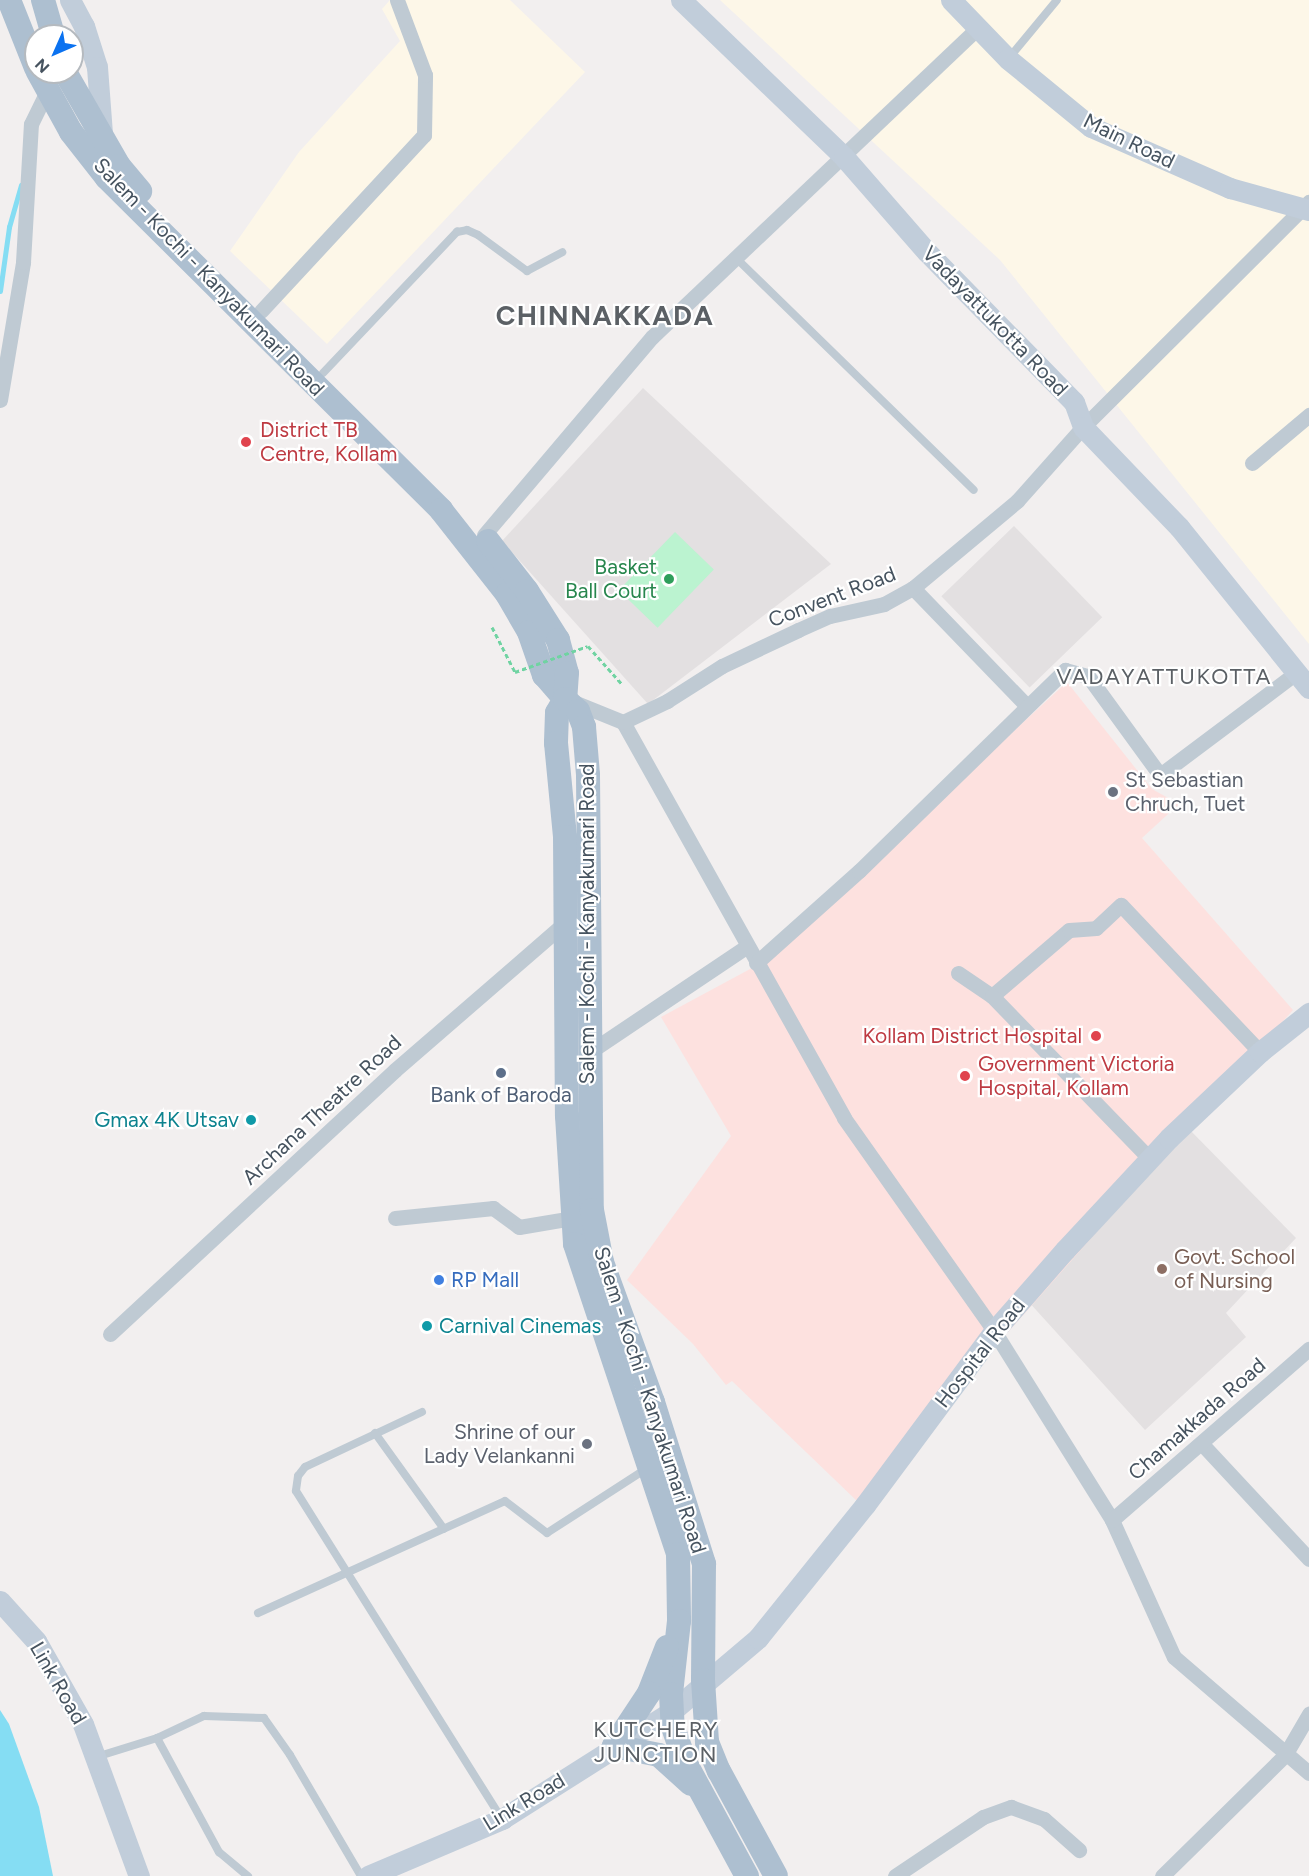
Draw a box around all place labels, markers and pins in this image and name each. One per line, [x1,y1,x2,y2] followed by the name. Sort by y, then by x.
[260,417,397,467] place label: District TB Centre, Kollam
[237,433,255,451] marker: District TB Centre, Kollam
[565,554,657,604] place label: Basket Ball Court
[662,572,676,586] marker: Basket Ball Court
[1125,767,1245,817] place label: St Sebastian Chruch, Tuet
[1106,785,1120,799] marker: St Sebastian Chruch, Tuet
[862,1023,1082,1049] place label: Kollam District Hospital
[1087,1027,1105,1045] marker: Kollam District Hospital
[978,1051,1175,1101] place label: Government Victoria Hospital, Kollam
[494,1066,508,1080] marker: Bank of Baroda
[956,1067,974,1085] marker: Government Victoria Hospital, Kollam
[430,1082,572,1108] place label: Bank of Baroda
[94,1107,239,1133] place label: Gmax 4K Utsav
[244,1113,258,1127] marker: Gmax 4K Utsav
[1174,1244,1295,1294] place label: Govt. School of Nursing
[1155,1262,1169,1276] marker: Govt. School of Nursing
[451,1267,519,1293] place label: RP Mall
[432,1273,446,1287] marker: RP Mall
[439,1313,601,1339] place label: Carnival Cinemas
[420,1319,434,1333] marker: Carnival Cinemas
[424,1419,575,1469] place label: Shrine of our Lady Velankanni
[580,1437,594,1451] marker: Shrine of our Lady Velankanni

